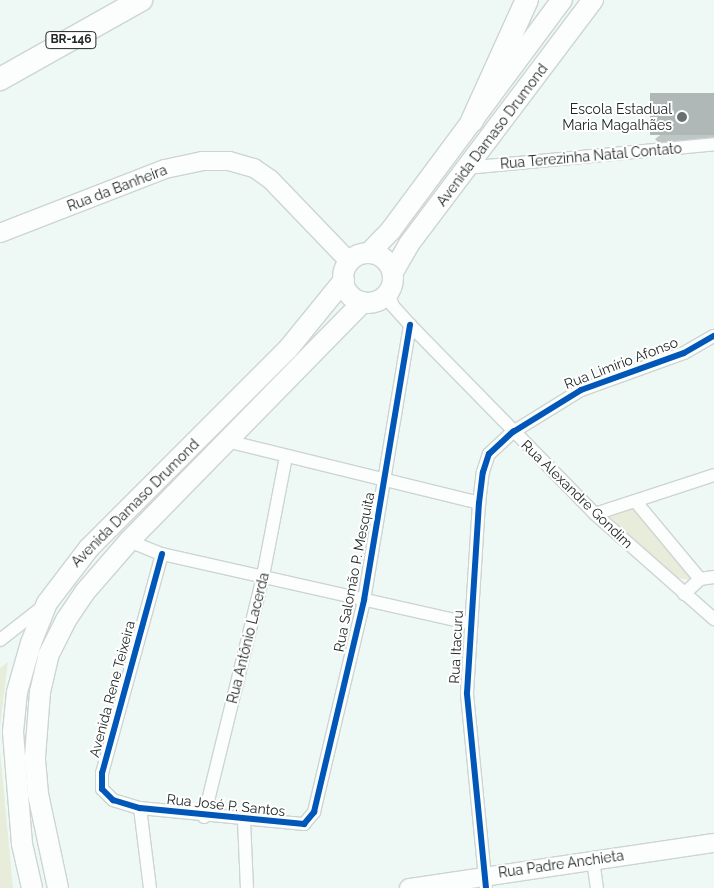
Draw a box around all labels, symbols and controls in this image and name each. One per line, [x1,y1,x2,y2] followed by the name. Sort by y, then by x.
[45,30,97,50] road number: BR-146
[433,61,551,209] street label: Avenida Damaso Drumond
[562,101,672,134] place label: Escola Estadual Maria Magalhães
[676,111,688,123] marker: Escola Estadual Maria Magalhães
[499,140,683,172] street label: Rua Terezinha Natal Contato
[65,161,169,215] street label: Rua da Banheira
[562,334,680,392] street label: Rua Limírio Afonso
[68,436,202,570] street label: Avenida Damaso Drumond
[518,436,636,552] street label: Rua Alexandre Gondim
[330,491,378,653] street label: Rua Salomão P. Mesquita
[224,571,272,705] street label: Rua Antônio Lacerda
[446,610,466,684] street label: Rua Itacuru
[86,619,138,759] street label: Avenida Rene Teixeira
[166,790,286,820] street label: Rua José P. Santos
[497,847,625,881] street label: Rua Padre Anchieta

